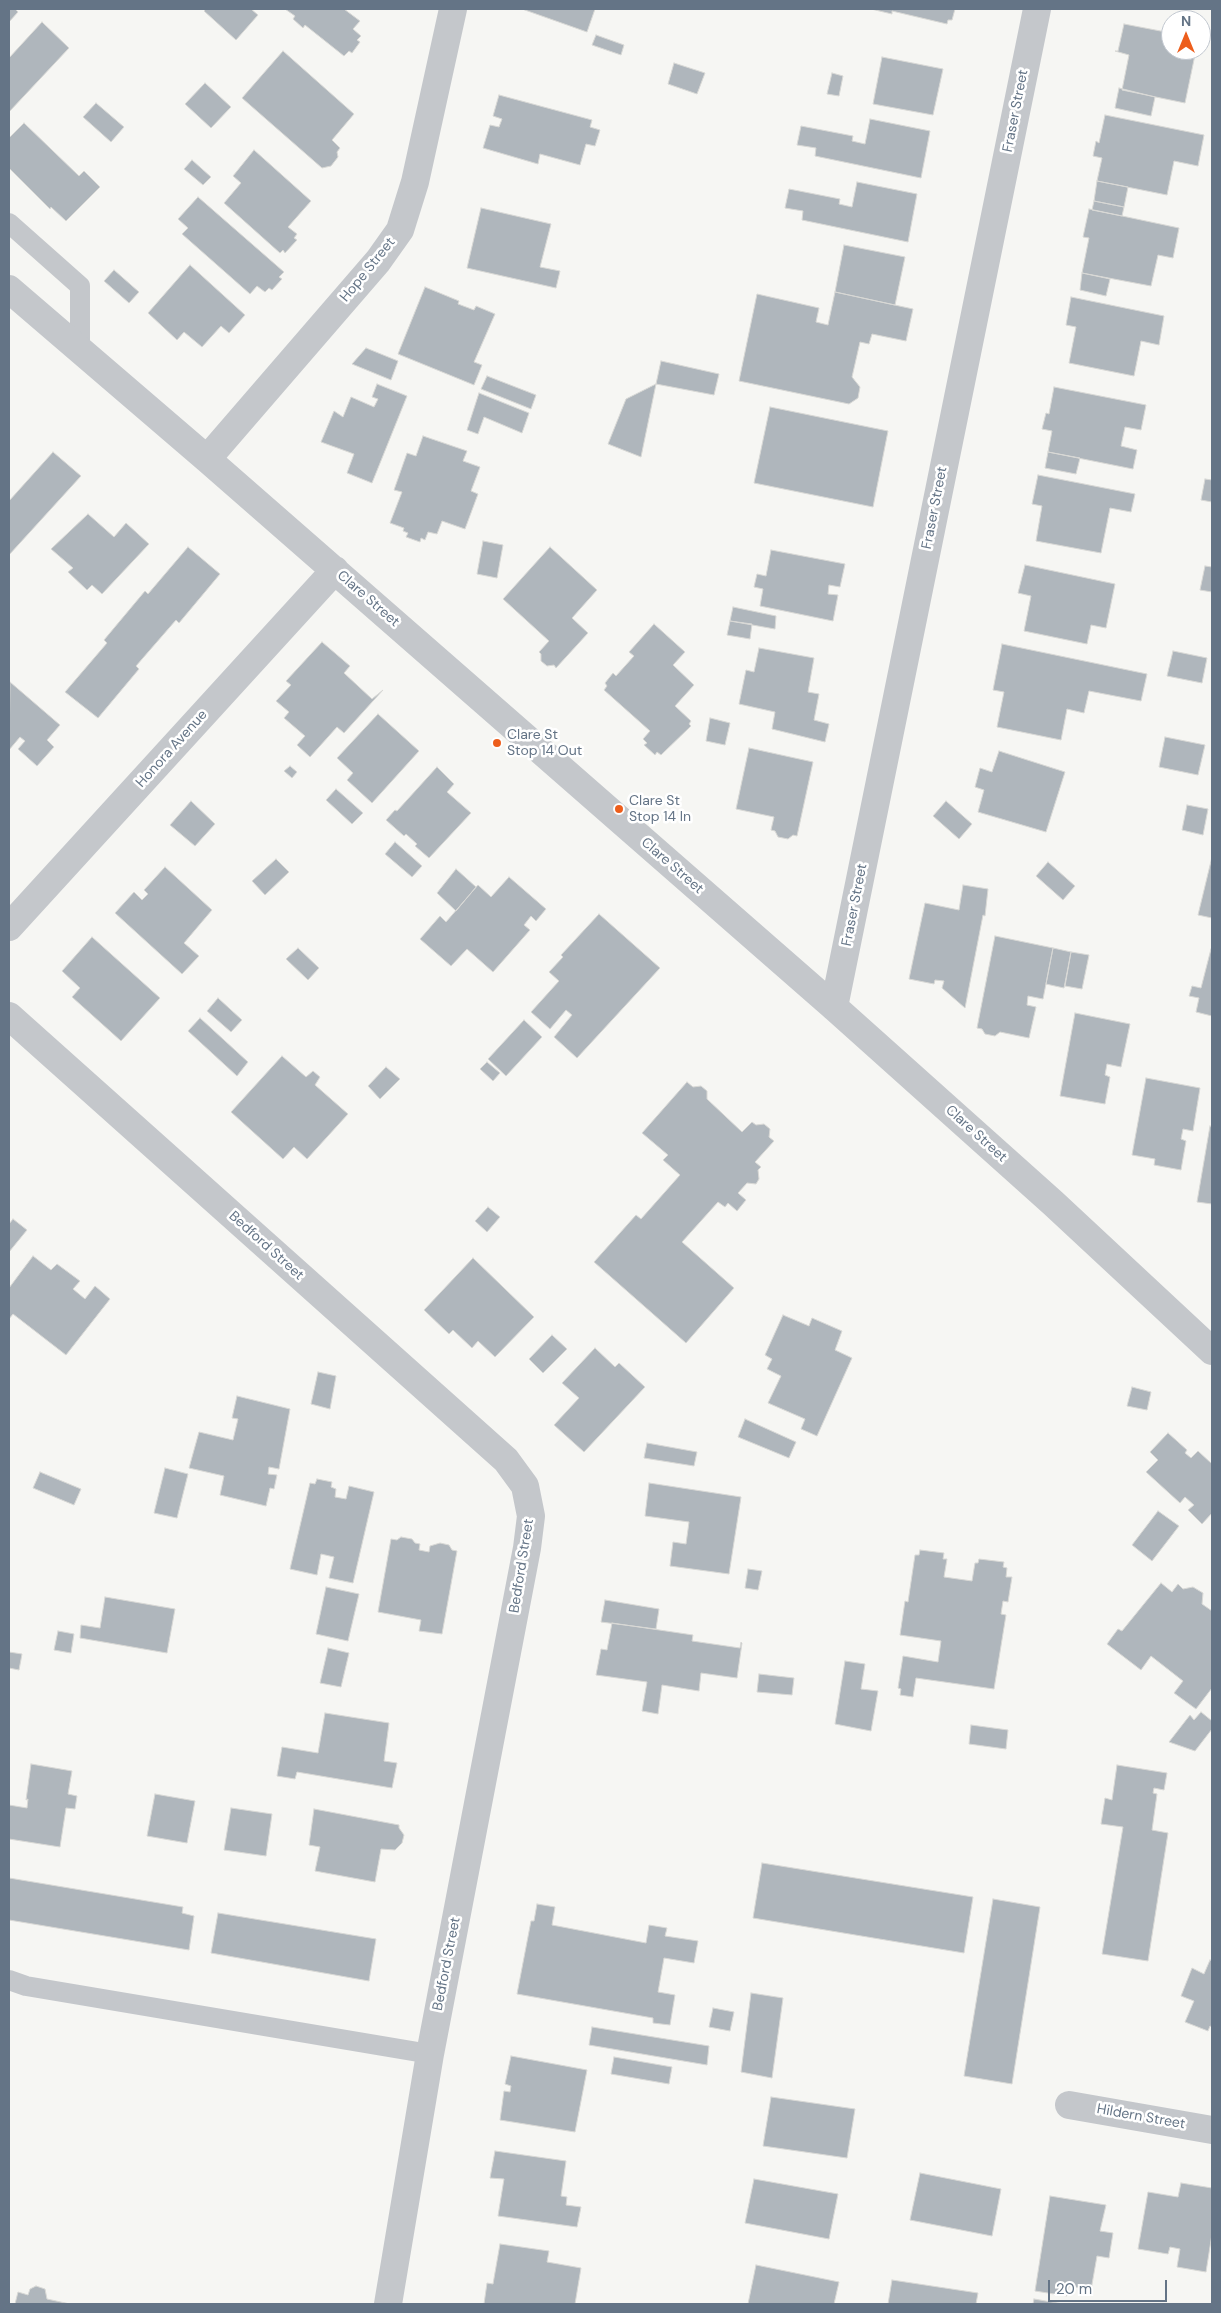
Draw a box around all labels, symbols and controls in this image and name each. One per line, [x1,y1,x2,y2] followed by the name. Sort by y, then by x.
[1161,10,1211,60] north arrow
[1181,12,1191,30] text: N
[1000,68,1032,154] street label: Fraser Street
[337,234,399,306] street label: Hope Street
[919,465,951,551] street label: Fraser Street
[333,567,403,631] street label: Clare Street
[133,707,211,791] street label: Honora Avenue
[507,727,582,760] place label: Clare St Stop 14 Out
[491,737,503,749] marker: Clare St Stop 14 Out
[629,793,691,826] place label: Clare St Stop 14 In
[613,803,625,815] marker: Clare St Stop 14 In
[637,834,707,898] street label: Clare Street
[839,862,871,948] street label: Fraser Street
[942,1102,1010,1166] street label: Clare Street
[225,1208,307,1284] street label: Bedford Street
[506,1518,538,1614] street label: Bedford Street
[430,1916,464,2012] street label: Bedford Street
[1096,2101,1186,2133] street label: Hildern Street
[1051,2270,1170,2302] scale bar
[1056,2279,1092,2299] text: 20 m

